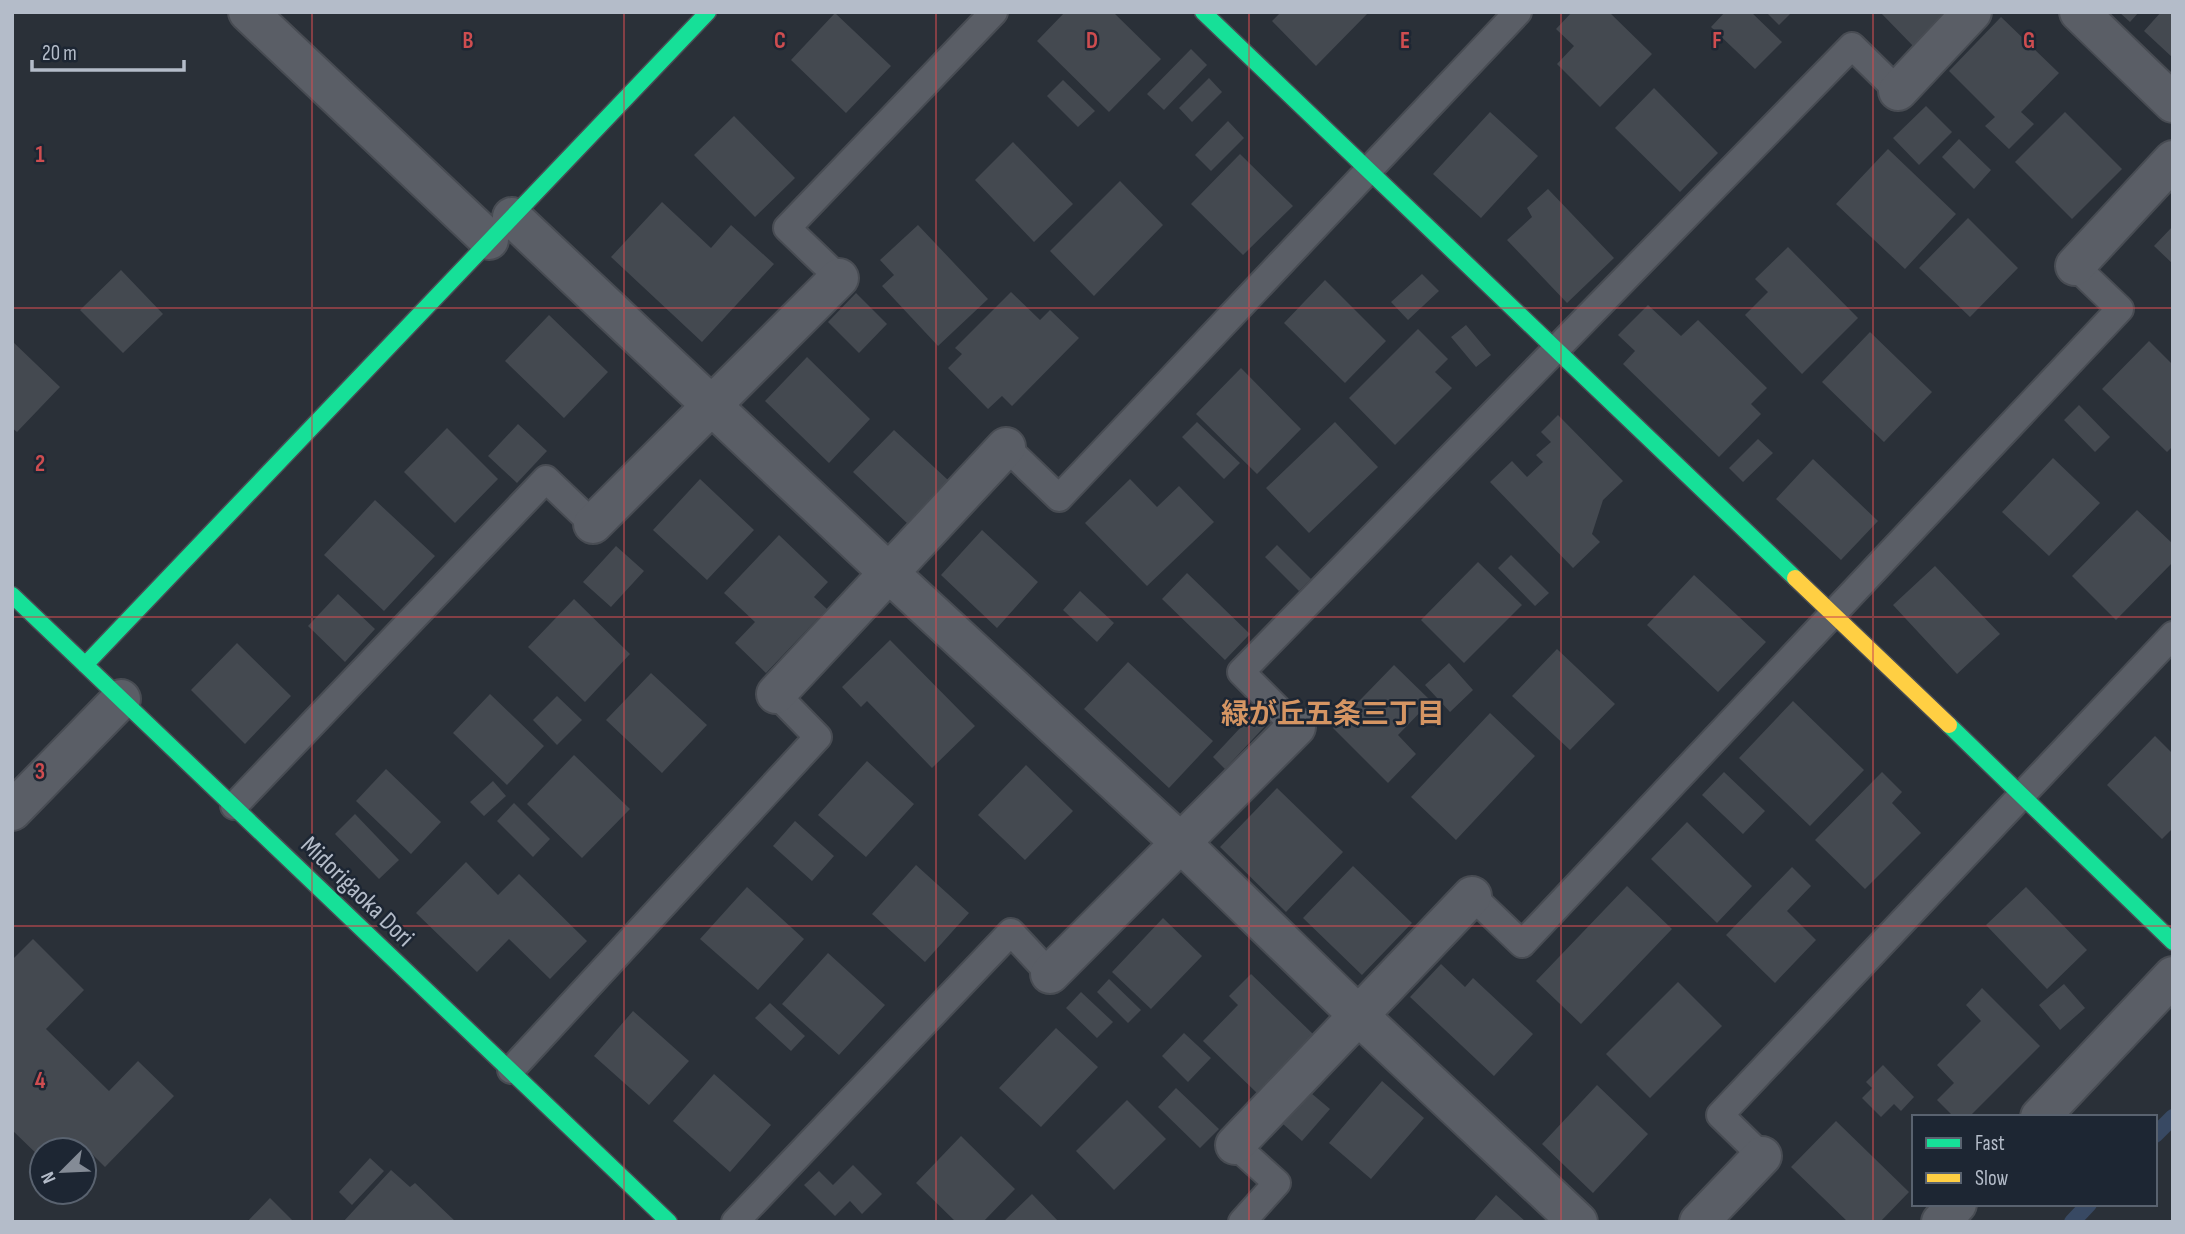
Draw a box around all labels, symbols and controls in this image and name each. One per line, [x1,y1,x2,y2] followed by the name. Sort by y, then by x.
[463,27,474,55] text: B
[774,27,786,55] text: C
[1086,27,1098,55] text: D
[1400,27,1410,55] text: E
[1712,27,1722,55] text: F
[2023,27,2035,55] text: G
[32,28,184,72] scale bar
[42,41,77,66] text: 20 m
[35,141,45,169] text: 1
[35,450,45,478] text: 2
[1221,698,1445,731] district label: 緑が丘五条三丁目
[35,758,45,786] text: 3
[294,831,420,954] street label: Midorigaoka Dori
[35,1067,46,1095] text: 4
[1912,1115,2157,1206] legend
[1975,1131,2005,1156] text: Fast
[28,1136,98,1206] north arrow
[1975,1166,2009,1191] text: Slow
[36,1168,61,1187] text: N

